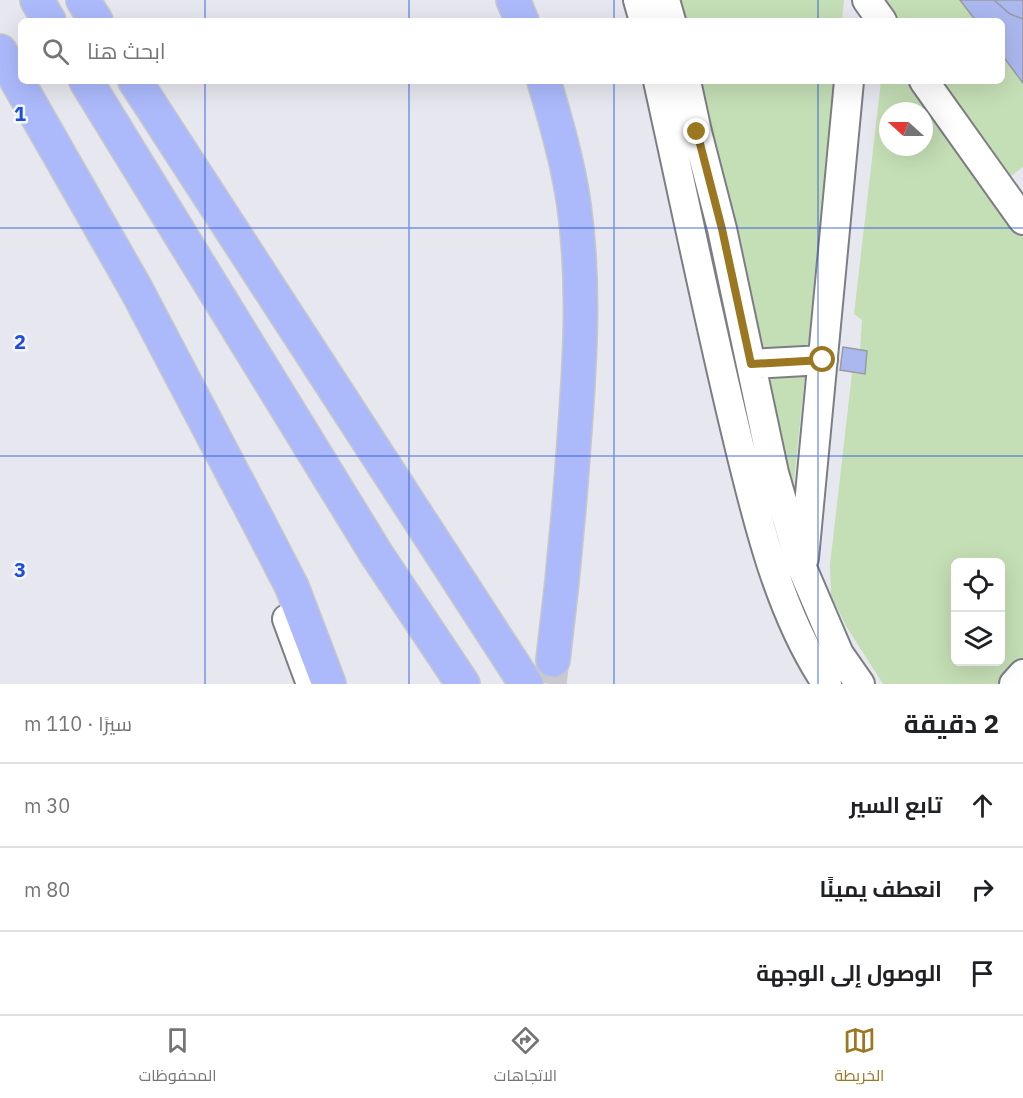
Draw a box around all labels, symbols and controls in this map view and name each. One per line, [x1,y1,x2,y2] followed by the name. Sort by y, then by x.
[18,18,1005,84] search box
[39,35,72,68] icon: search
[87,36,166,65] text: ابحث هنا
[14,100,26,127] text: 1
[879,102,933,156] north arrow
[683,118,709,144] route end
[14,328,26,355] text: 2
[809,346,835,372] route start
[14,556,26,583] text: 3
[951,558,1005,666] map controls
[951,558,1005,612] button: locate
[951,612,1005,666] button: layers
[904,706,999,740] text: 2 دقيقة
[24,710,132,737] text: سيرًا · 110 m
[966,789,999,822] icon: ahead
[849,790,942,819] text: تابع السير
[24,792,70,819] text: 30 m
[966,873,999,906] icon: right
[820,874,942,903] text: انعطف يمينًا
[24,876,70,903] text: 80 m
[966,957,999,990] icon: arrive
[756,958,942,987] text: الوصول إلى الوجهة
[139,1024,217,1090] tab: المحفوظات
[494,1024,557,1090] tab: الاتجاهات
[834,1024,884,1090] tab: الخريطة

